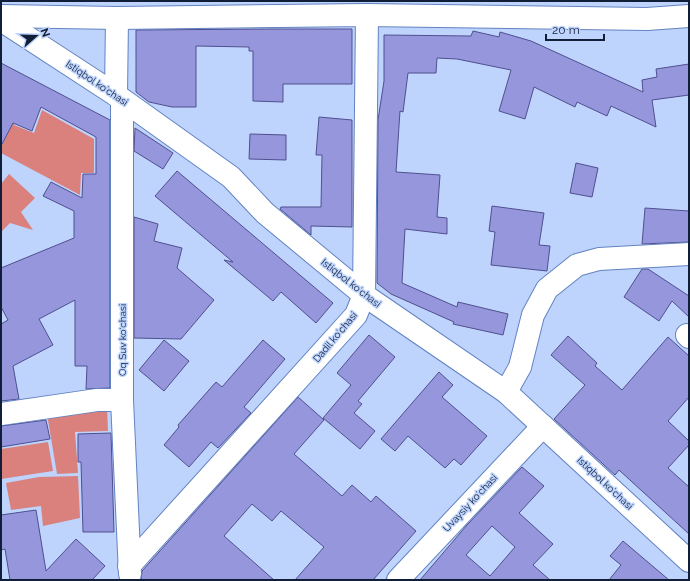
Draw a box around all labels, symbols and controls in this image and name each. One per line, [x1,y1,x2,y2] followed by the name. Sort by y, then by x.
[16,16,56,56] north arrow
[546,16,604,42] scale bar
[552,23,580,37] text: 20 m
[37,27,52,39] text: N
[64,58,130,108] street label: Istiqbol koʻchasi
[319,256,383,310] street label: Istiqbol koʻchasi
[117,304,128,376] street label: Oq Suv koʻchasi
[311,310,359,364] street label: Dadil koʻchasi
[575,454,635,512] street label: Istiqbol koʻchasi
[441,472,499,534] street label: Uvaysiy koʻchasi

